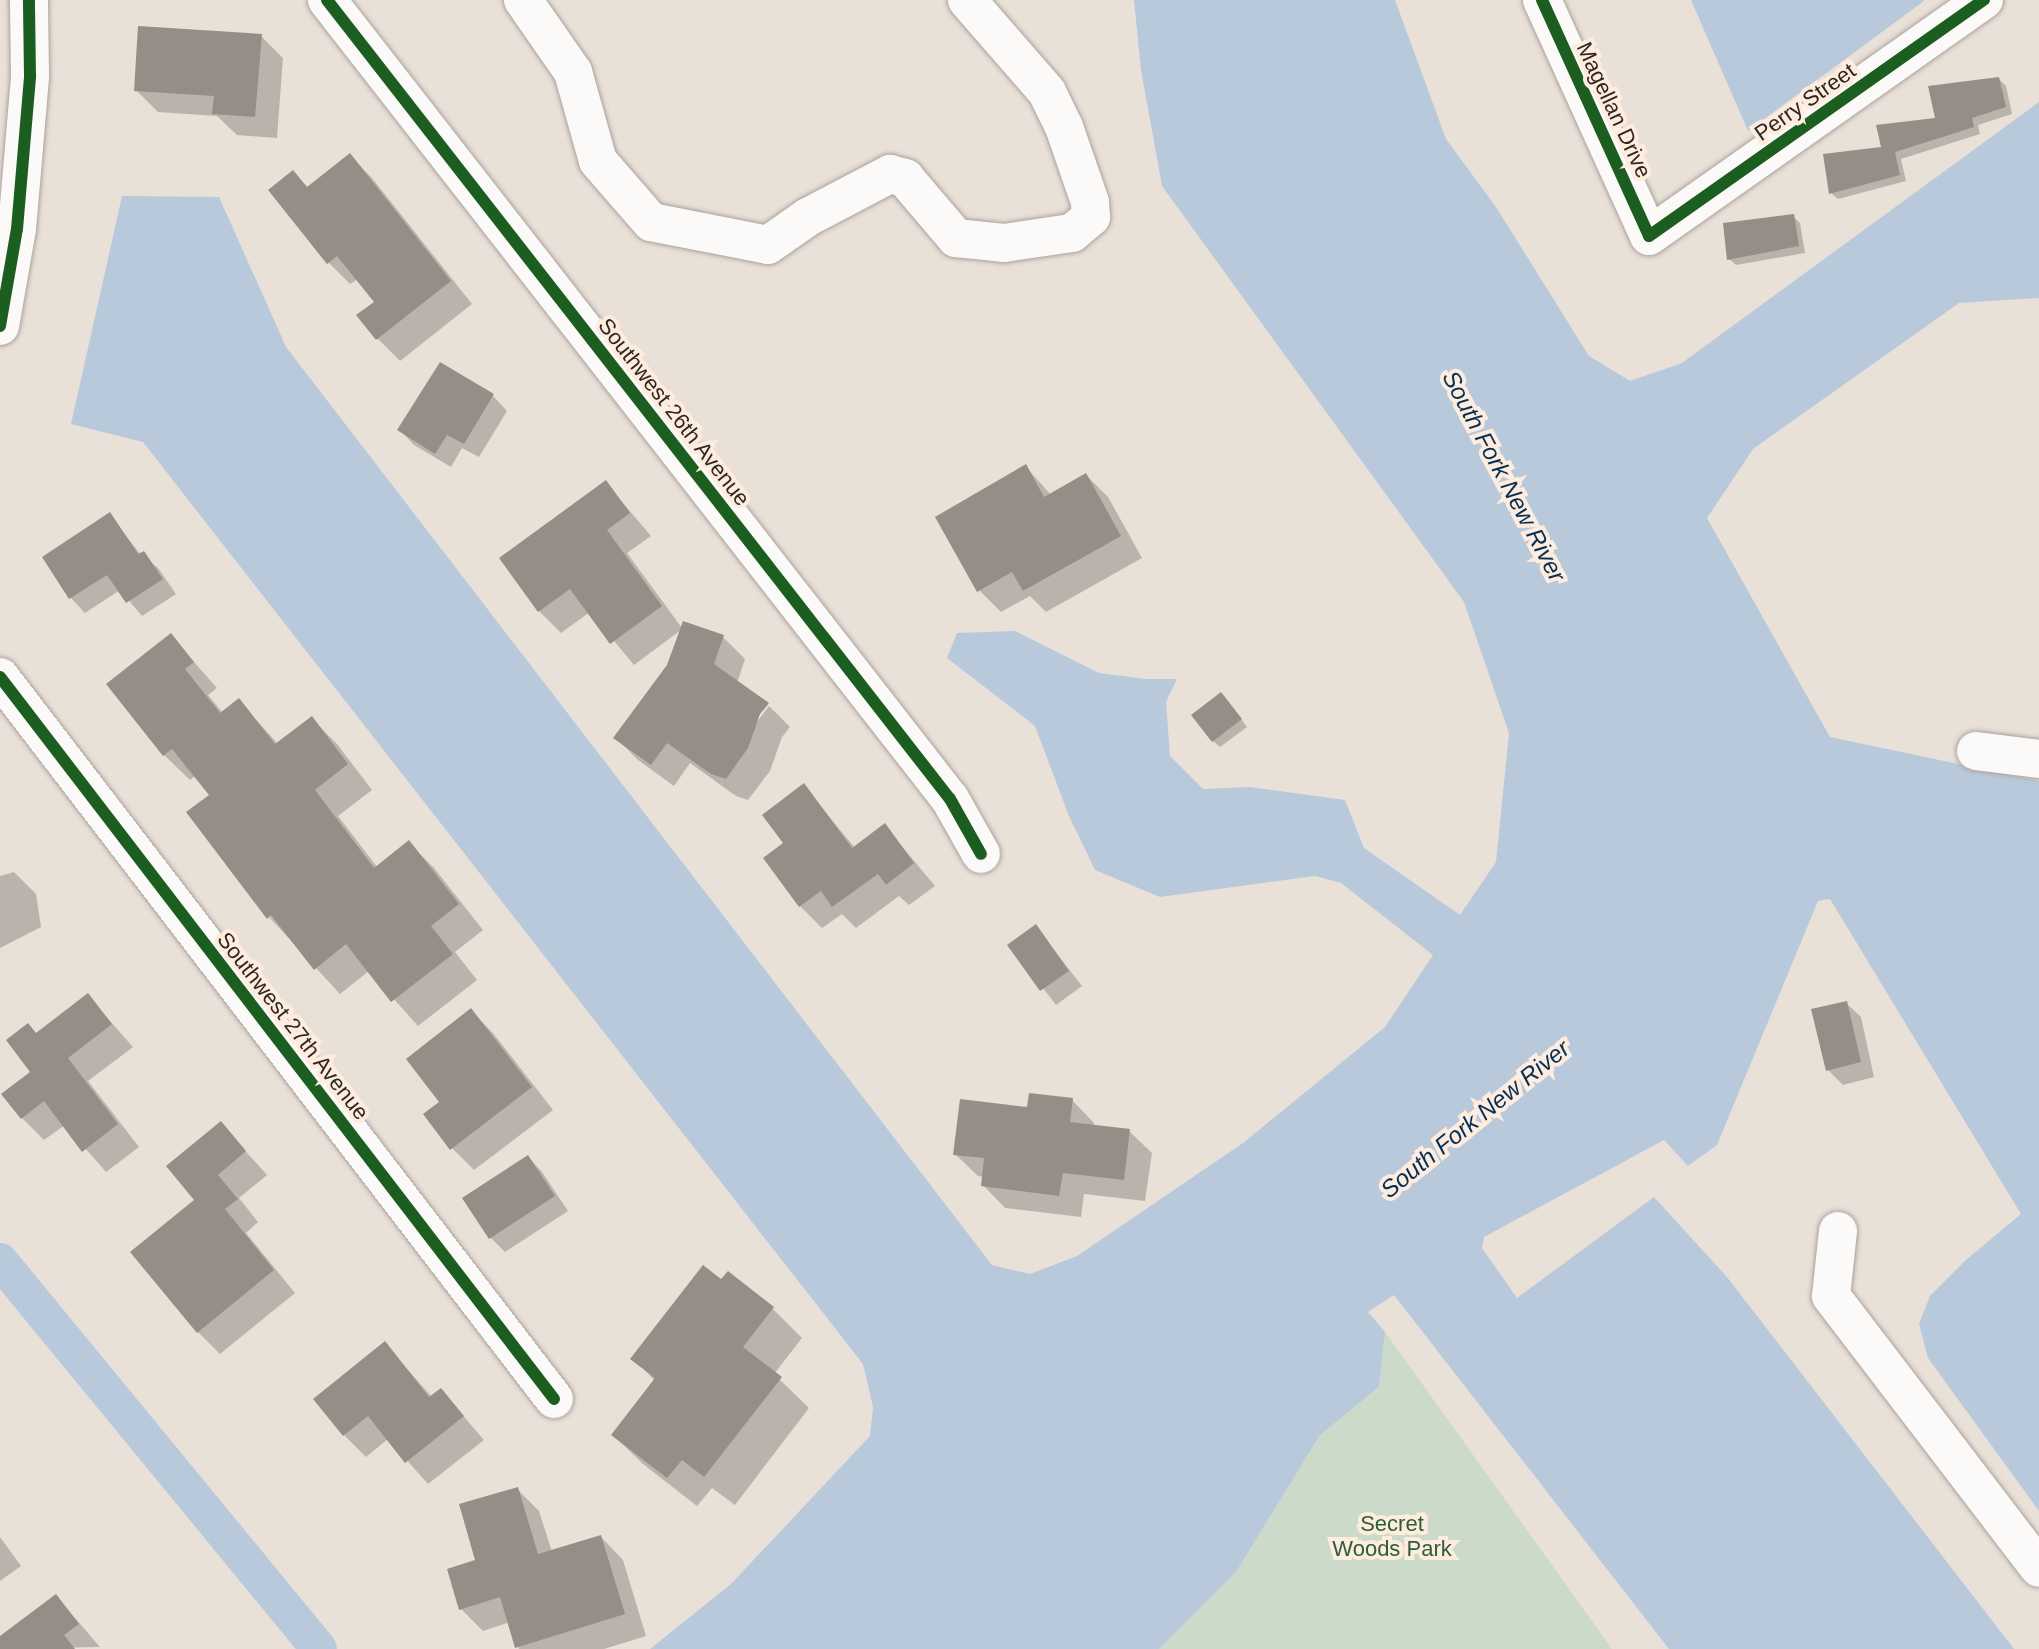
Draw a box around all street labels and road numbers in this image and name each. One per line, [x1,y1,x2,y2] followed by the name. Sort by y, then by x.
[1571,38,1657,182] street label: Magellan Drive
[1749,58,1861,146] street label: Perry Street
[592,312,756,512] street label: Southwest 26th Avenue
[211,926,375,1126] street label: Southwest 27th Avenue

